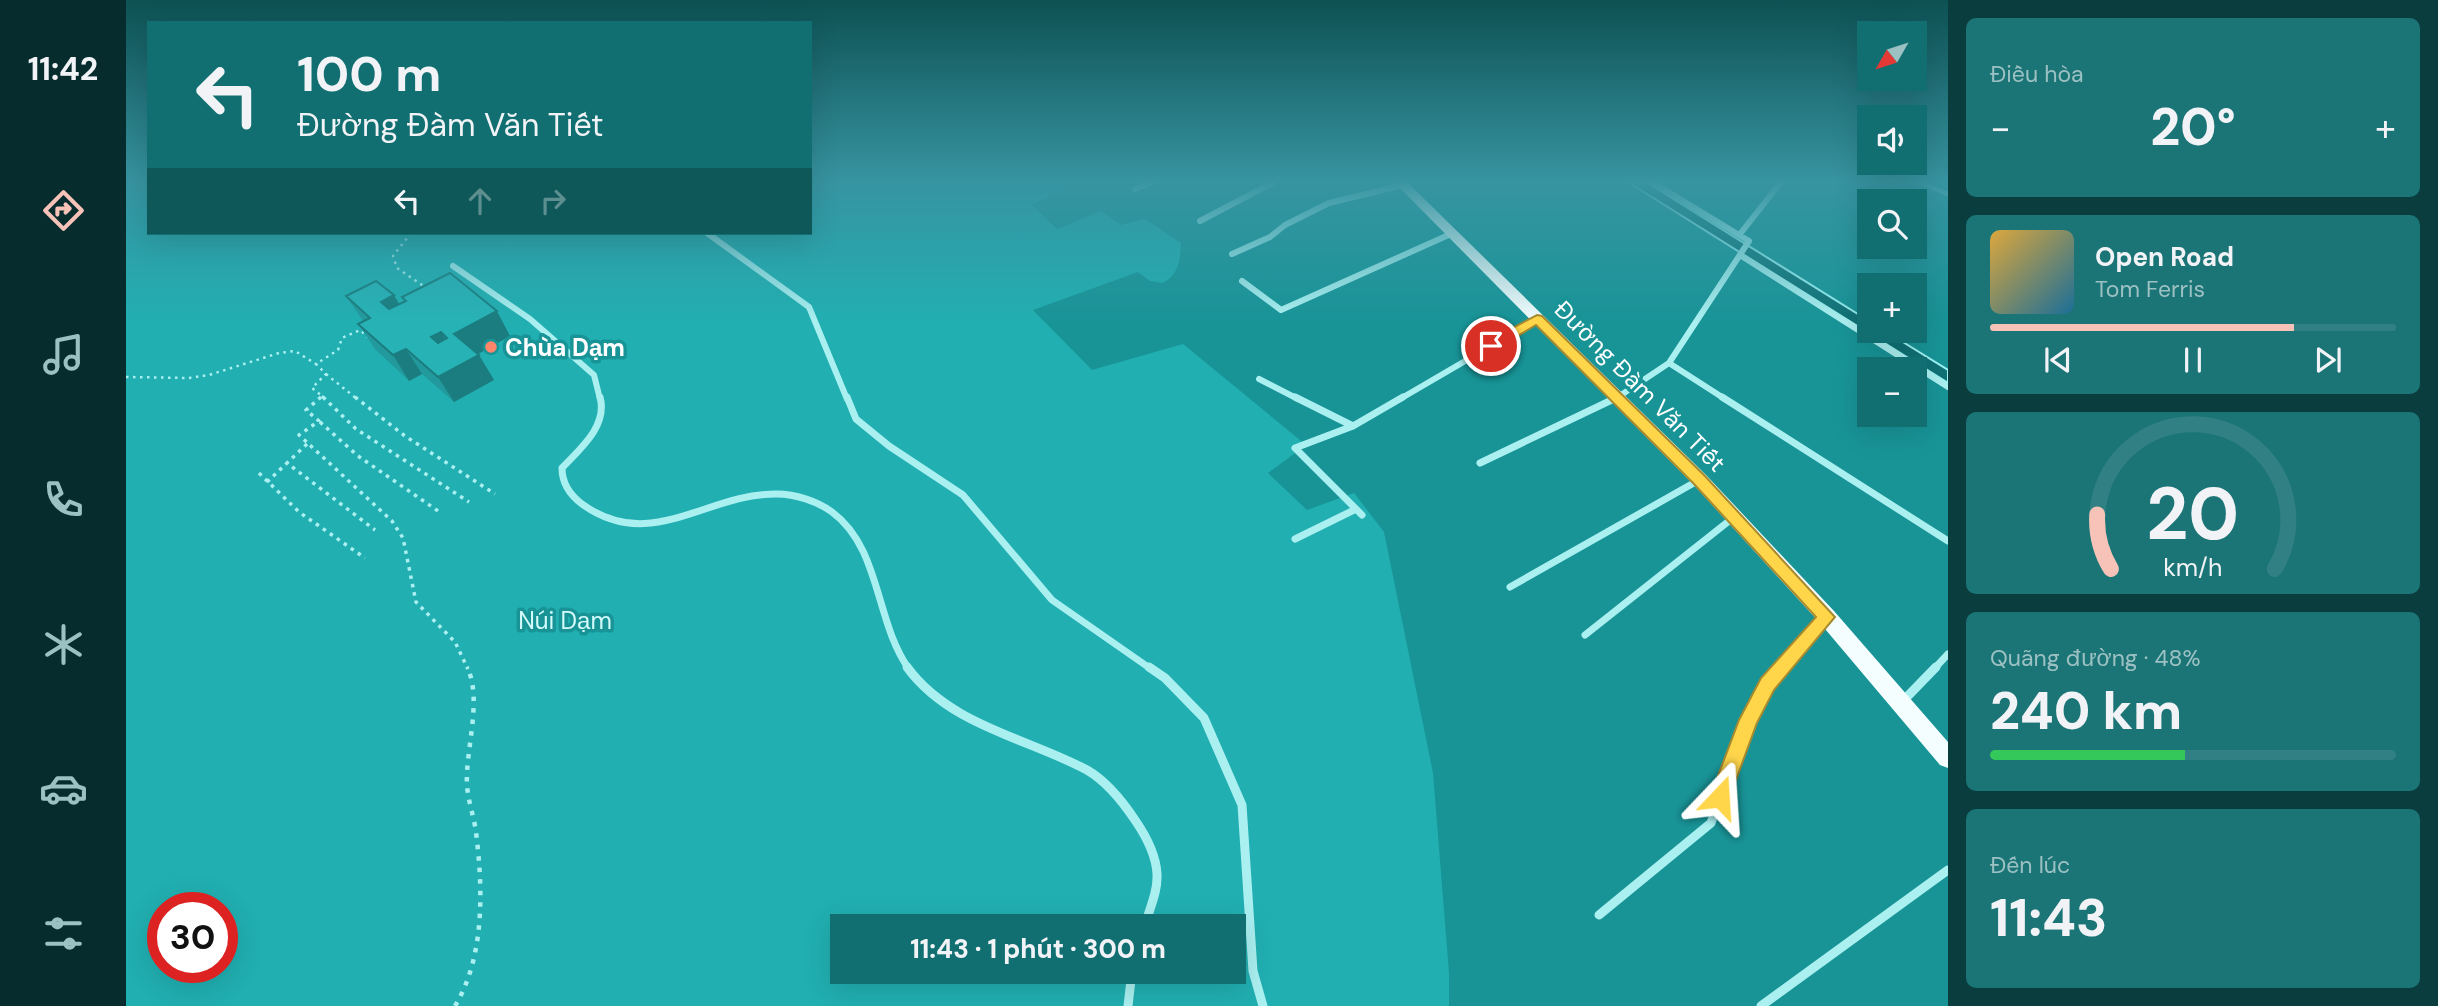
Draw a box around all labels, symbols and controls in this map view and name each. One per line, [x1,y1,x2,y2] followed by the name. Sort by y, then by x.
[1857,21,1927,91] north arrow
[1857,21,1927,427] map controls
[297,42,441,106] text: 100 m
[28,48,98,90] text: 11:42
[182,49,273,140] icon: left
[1990,59,2084,89] text: Điều hòa
[2150,93,2236,161] text: 20°
[1990,103,2011,153] text: −
[2375,103,2396,153] text: +
[297,104,604,146] text: Đường Đàm Văn Tiết
[1857,105,1927,175] button: sound
[388,182,426,220] icon: left
[461,182,499,220] icon: ahead
[534,182,572,220] icon: right
[39,186,88,235] icon: directions
[1857,189,1927,259] button: search
[2095,240,2234,274] text: Open Road
[1857,273,1927,343] button: +
[2095,274,2205,304] text: Tom Ferris
[1548,294,1732,478] street label: Đường Đàm Văn Tiết
[1461,316,1521,376] pin
[1472,327,1510,365] icon: arrive
[39,330,88,379] icon: music
[505,332,625,363] place label: Chùa Dạm
[483,339,499,355] marker: Chùa Dạm
[2039,341,2077,379] icon: previous
[2174,341,2212,379] icon: pause
[2309,341,2347,379] icon: next
[1857,357,1927,427] button: −
[2147,467,2239,562] text: 20
[39,475,88,524] icon: phone
[2163,551,2223,584] text: km/h
[518,605,612,636] park label: Núi Dạm
[39,620,88,669] icon: climate
[1990,643,2201,673] text: Quãng đường · 48%
[1990,677,2182,745] text: 240 km
[1683,760,1757,834] position arrow
[39,764,88,813] icon: car
[1990,850,2070,880] text: Đến lúc
[1990,884,2107,952] text: 11:43
[147,892,238,983] speed limit sign: 30
[39,909,88,958] icon: filters
[910,932,1166,966] text: 11:43 · 1 phút · 300 m

